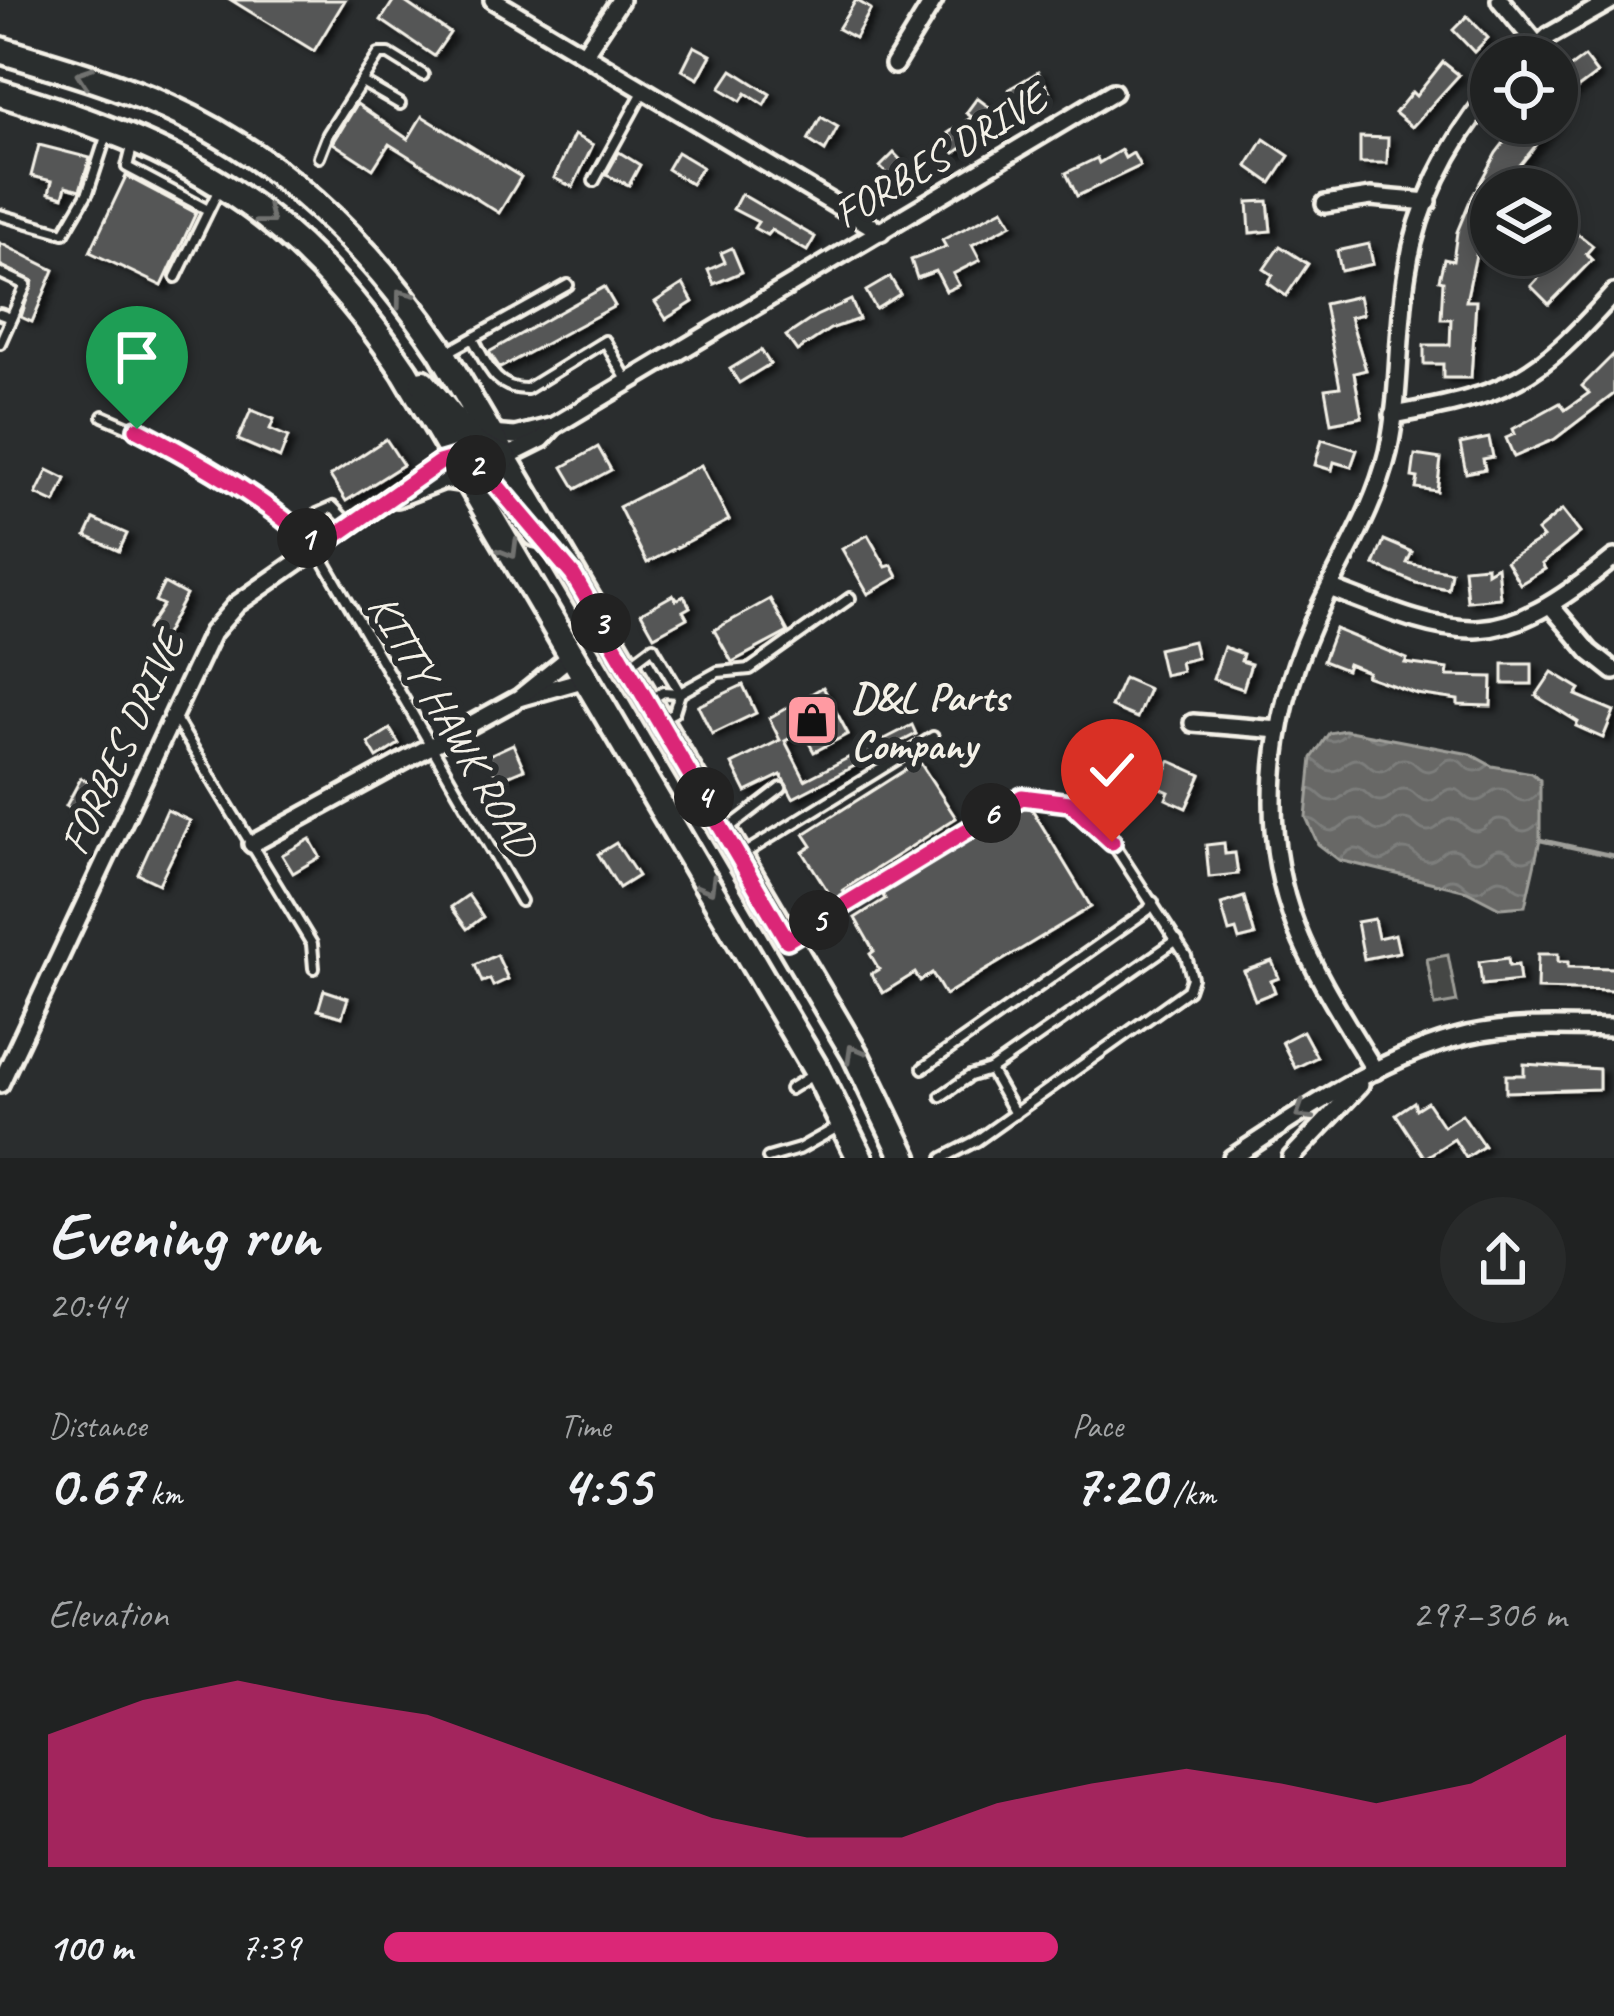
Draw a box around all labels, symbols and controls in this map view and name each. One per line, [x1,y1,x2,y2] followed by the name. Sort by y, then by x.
[1470,36,1578,276] map controls
[1470,36,1578,144] button: locate
[75,66,96,90] one-way arrow
[824,70,1060,240] street label: FORBES DRIVE
[1470,168,1578,276] button: layers
[254,203,276,224] one-way arrow
[395,288,417,310] one-way arrow
[86,306,188,429] pin
[104,324,170,390] icon: arrive
[446,435,506,495] pin: 2
[469,444,483,486] text: 2
[277,508,337,568] pin: 1
[300,517,314,559] text: 1
[496,537,518,559] one-way arrow
[356,585,551,870] street label: KITTY HAWK ROAD
[571,593,631,653] pin: 3
[594,602,608,644] text: 3
[48,620,199,863] street label: FORBES DRIVE
[851,671,1012,772] place label: D&L Parts Company
[784,692,840,748] shop icon: D&L Parts Company
[1061,719,1163,842] pin
[1079,737,1145,803] icon: check
[674,767,734,827] pin: 4
[697,776,711,818] text: 4
[961,783,1021,843] pin: 6
[983,792,999,834] text: 6
[693,873,716,895] one-way arrow
[789,890,849,950] pin: 5
[812,899,826,941] text: 5
[845,1044,868,1066] one-way arrow
[1294,1098,1316,1120] one-way arrow
[48,1194,318,1277] text: Evening run
[1440,1197,1566,1323] button: share
[48,1281,126,1330] text: 20:44
[48,1405,146,1447] text: Distance
[560,1405,611,1447] text: Time
[1072,1405,1123,1447] text: Pace
[48,1447,142,1523] text: 0.67
[560,1447,651,1523] text: 4:55
[1072,1447,1165,1523] text: 7:20
[142,1473,182,1515] text: km
[1165,1473,1216,1515] text: /km
[48,1590,168,1639] text: Elevation
[1412,1590,1566,1639] text: 297–306 m
[48,1923,132,1972] text: 100 m
[240,1923,300,1972] text: 7:39

